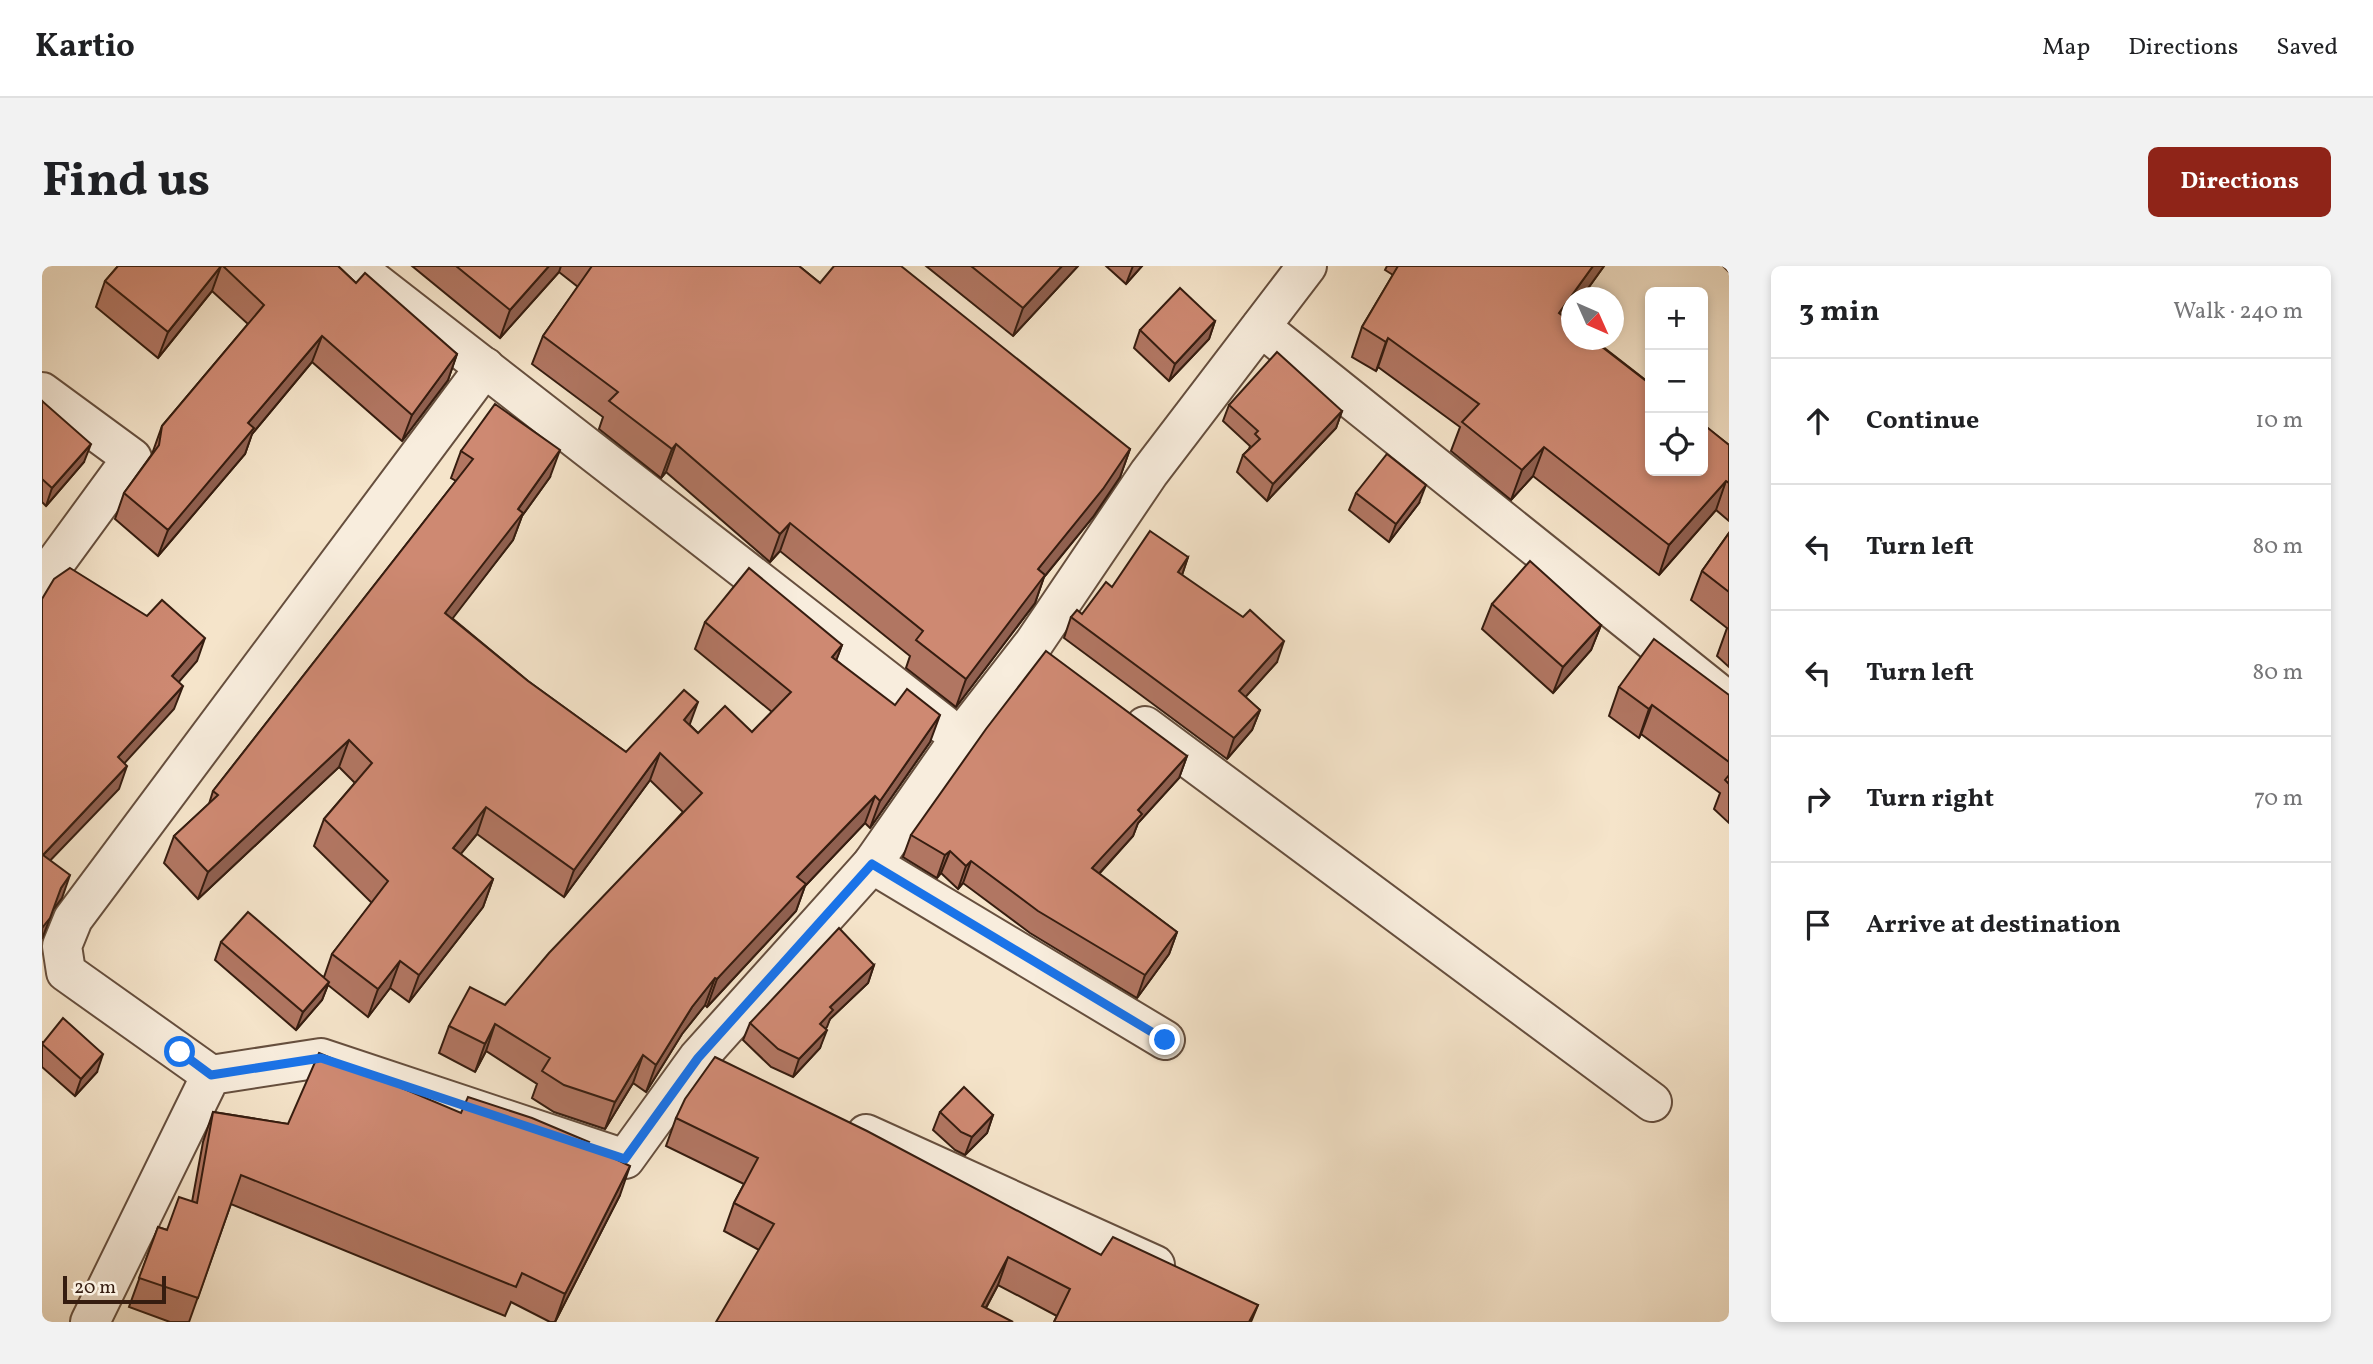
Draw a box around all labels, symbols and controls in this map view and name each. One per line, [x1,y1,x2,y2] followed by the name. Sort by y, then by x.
[35,25,135,71] text: Kartio
[2042,31,2090,65] text: Map
[2128,31,2238,65] text: Directions
[2276,31,2338,65] text: Saved
[2148,147,2331,217] button: Directions
[42,148,210,217] text: Find us
[1561,287,1624,350] north arrow
[1645,287,1708,476] map controls
[1645,287,1708,350] button: +
[1799,291,1880,333] text: 3 min
[2173,296,2303,328] text: Walk · 240 m
[1645,350,1708,413] button: −
[1799,402,1837,440] icon: ahead
[1866,403,1979,439] text: Continue
[2255,405,2303,437] text: 10 m
[1645,413,1708,476] button: locate
[1799,528,1837,566] icon: left
[1866,529,1974,565] text: Turn left
[2253,531,2303,563] text: 80 m
[1799,654,1837,692] icon: left
[1866,655,1974,691] text: Turn left
[2253,657,2303,689] text: 80 m
[1799,780,1837,818] icon: right
[1866,781,1994,817] text: Turn right
[2254,783,2303,815] text: 70 m
[1799,906,1837,944] icon: arrive
[1866,907,2121,943] text: Arrive at destination
[1149,1024,1180,1055] route end
[164,1036,195,1067] route start
[63,1273,166,1305] scale bar
[74,1275,116,1301] text: 20 m

